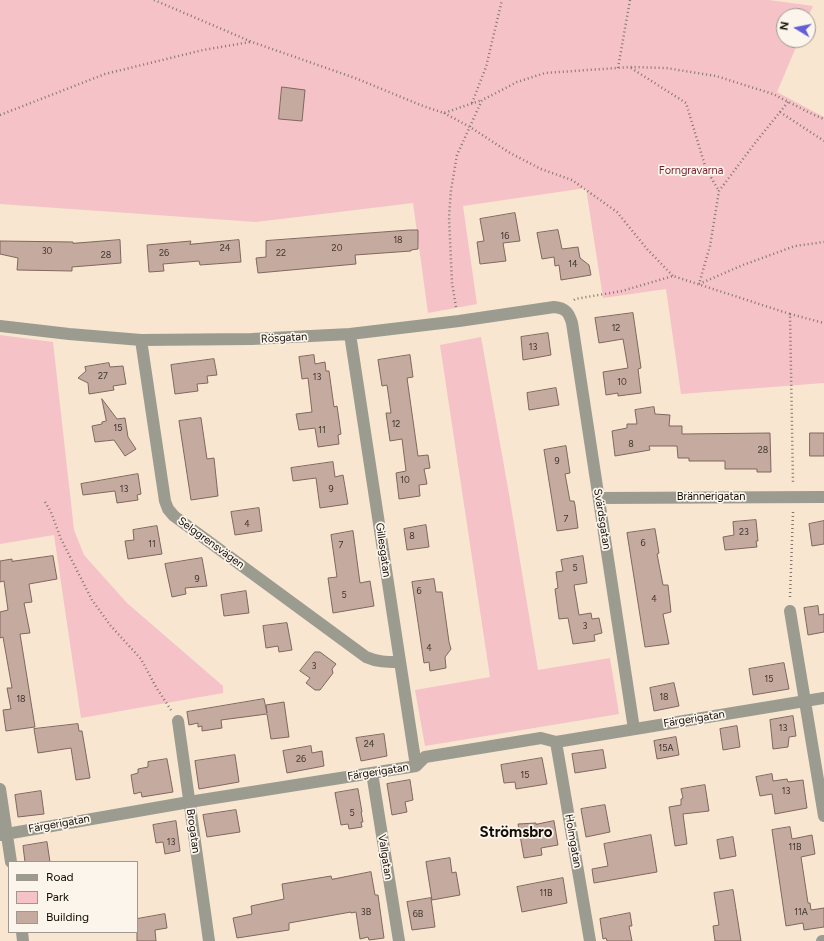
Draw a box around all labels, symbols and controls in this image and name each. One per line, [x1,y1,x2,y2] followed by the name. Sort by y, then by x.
[776,8,816,48] north arrow
[778,21,792,31] text: N
[659,164,723,178] park label: Forngravarna
[501,231,509,241] house number: 16
[393,235,403,245] house number: 18
[220,243,230,253] house number: 24
[332,243,342,253] house number: 20
[42,246,52,256] house number: 30
[159,248,169,258] house number: 26
[276,248,286,258] house number: 22
[101,250,111,260] house number: 28
[568,259,578,269] house number: 14
[612,323,620,333] house number: 12
[261,330,307,346] street label: Rösgatan
[529,342,537,352] house number: 13
[98,371,108,381] house number: 27
[313,372,321,382] house number: 13
[617,377,627,387] house number: 10
[392,419,400,429] house number: 12
[114,423,122,433] house number: 15
[318,425,326,435] house number: 11
[628,439,634,449] house number: 8
[758,445,768,455] house number: 28
[554,456,560,466] house number: 9
[400,475,410,485] house number: 10
[120,484,128,494] house number: 13
[328,484,334,494] house number: 9
[591,488,613,550] street label: Svärdsgatan
[677,490,745,504] street label: Brännerigatan
[175,514,247,572] street label: Selggrensvägen
[564,514,568,524] house number: 7
[244,519,250,529] house number: 4
[373,522,393,578] street label: Gillesgatan
[739,527,749,537] house number: 23
[409,531,415,541] house number: 8
[640,538,646,548] house number: 6
[148,539,156,549] house number: 11
[339,540,343,550] house number: 7
[572,563,578,573] house number: 5
[194,574,200,584] house number: 9
[416,586,422,596] house number: 6
[341,590,347,600] house number: 5
[651,594,657,604] house number: 4
[583,621,587,631] house number: 3
[426,643,432,653] house number: 4
[312,661,316,671] house number: 3
[765,674,773,684] house number: 15
[659,692,669,702] house number: 18
[16,694,26,704] house number: 18
[662,708,726,730] street label: Färgerigatan
[779,723,787,733] house number: 13
[364,739,374,749] house number: 24
[659,743,673,753] house number: 15A
[296,754,306,764] house number: 26
[346,761,410,783] street label: Färgerigatan
[521,770,529,780] house number: 15
[782,786,790,796] house number: 13
[183,808,203,854] street label: Brogatan
[349,808,355,818] house number: 5
[27,812,91,836] street label: Färgerigatan
[562,813,584,869] street label: Holmgatan
[480,824,552,842] district label: Strömsbro
[375,833,395,881] street label: Vallgatan
[167,837,175,847] house number: 13
[789,842,801,852] house number: 11B
[8,861,138,933] legend
[46,870,74,884] text: Road
[540,888,552,898] house number: 11B
[46,890,69,904] text: Park
[361,907,371,917] house number: 3B
[794,907,808,917] house number: 11A
[413,909,423,919] house number: 6B
[46,910,89,924] text: Building

